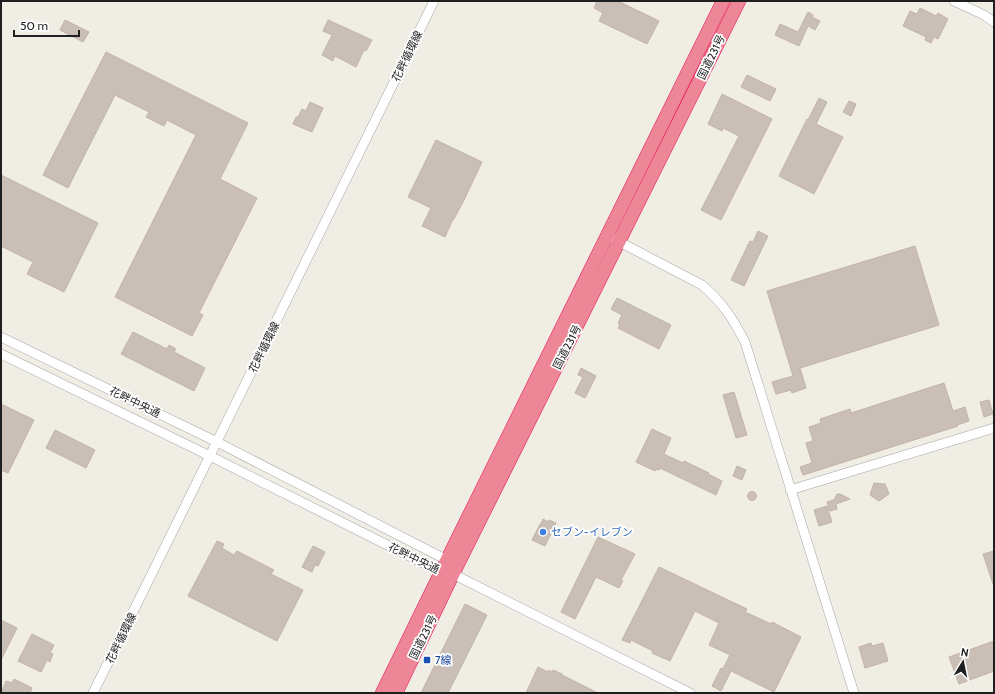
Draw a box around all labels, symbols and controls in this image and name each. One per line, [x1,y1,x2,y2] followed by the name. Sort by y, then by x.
[14,12,79,38] scale bar
[20,18,48,33] text: 50 m
[389,28,425,84] street label: 花畔循環線
[694,32,728,82] street label: 国道231号
[246,319,282,375] street label: 花畔循環線
[550,322,584,372] street label: 国道231号
[107,384,163,420] street label: 花畔中央通
[551,525,633,539] place label: セブン-イレブン
[538,527,548,537] marker: セブン-イレブン
[386,540,442,576] street label: 花畔中央通
[103,610,139,666] street label: 花畔循環線
[406,612,440,662] street label: 国道231号
[943,642,983,682] north arrow
[960,645,970,660] text: N
[435,653,452,667] place label: 7線
[422,655,432,665] marker: 7線

